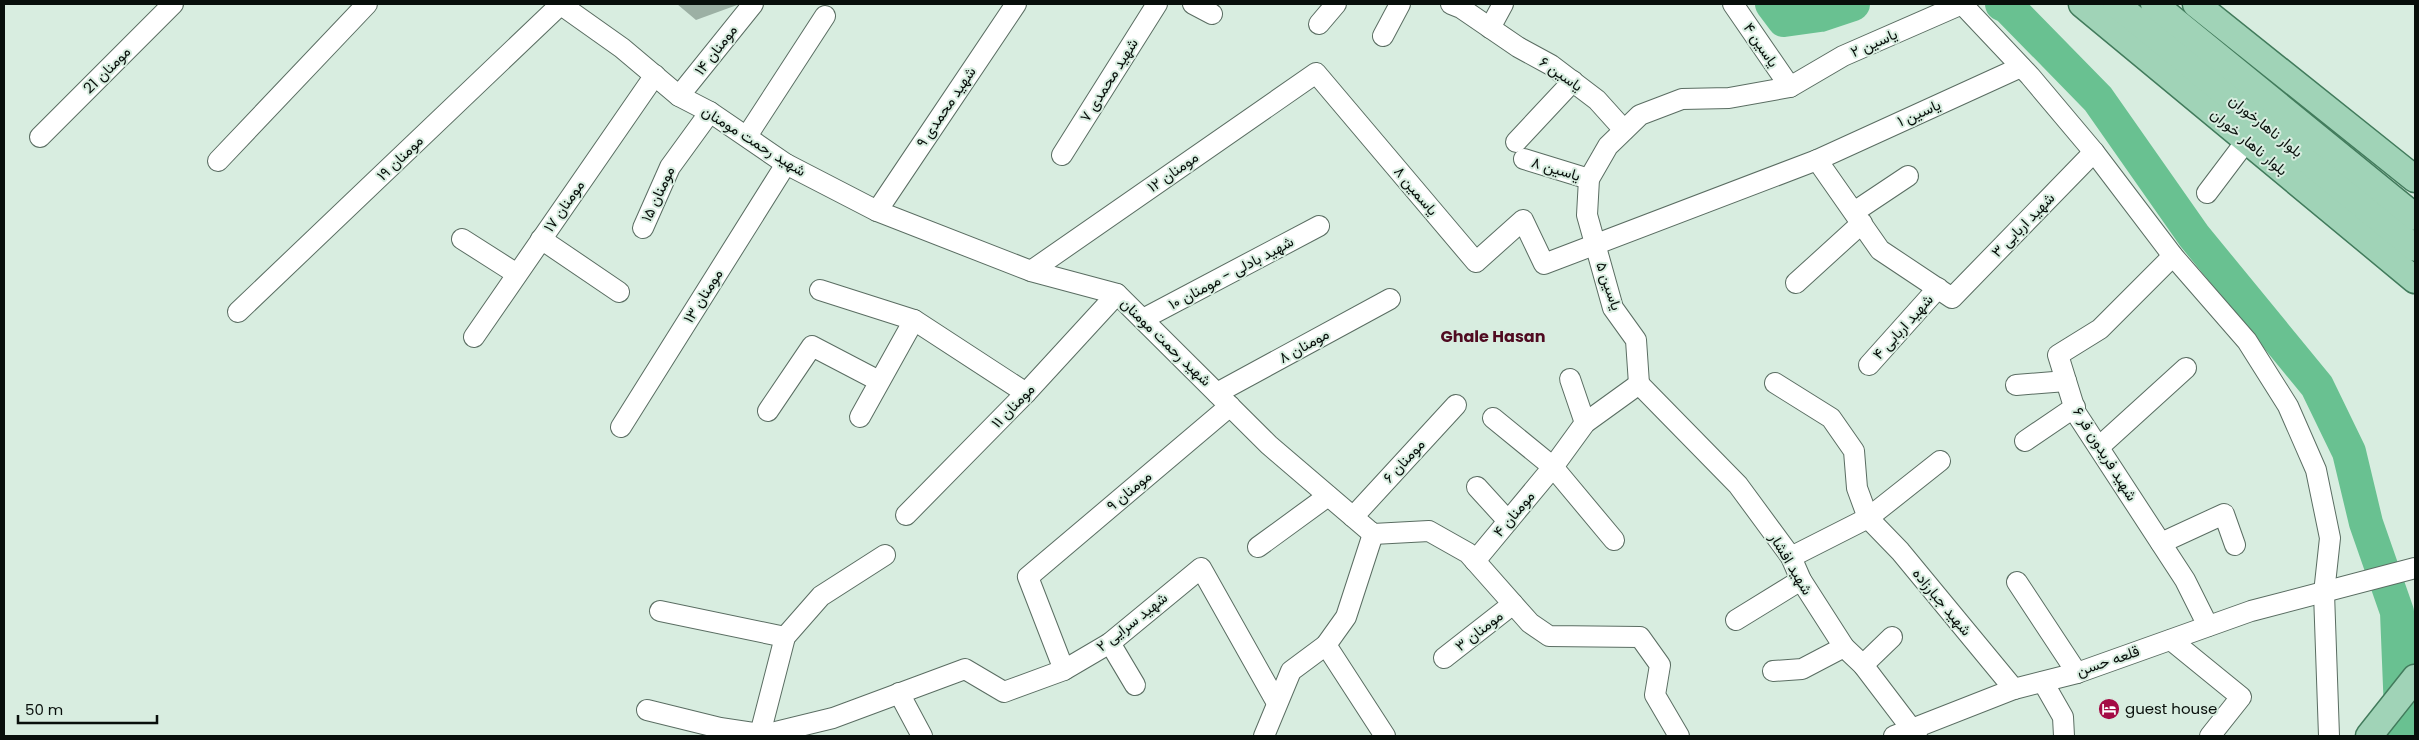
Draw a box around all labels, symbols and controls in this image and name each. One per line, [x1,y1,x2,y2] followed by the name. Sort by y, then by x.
[1739,18,1784,71] street label: یاسین ۴
[689,20,742,79] street label: مومنان ۱۴
[1847,23,1900,62] street label: یاسین ۲
[1075,34,1143,126] street label: شهید محمدی ۷
[78,41,135,98] street label: مومنان 21
[1535,51,1587,96] street label: یاسین ۶
[911,62,980,151] street label: ۹ شهید محمدی
[2225,89,2308,162] street label: بلوار ناهارخوران
[1894,94,1944,131] street label: یاسین ۱
[698,100,810,181] street label: شهید رحمت مومنان
[2206,103,2292,180] street label: بلوار ناهار خوران
[372,130,428,185] street label: مومنان ۱۹
[1143,146,1202,197] street label: مومنان ۱۲
[1529,151,1583,186] street label: یاسین ۸
[1389,161,1443,220] street label: یاسمین ۸
[636,163,680,225] street label: مومنان ۱۵
[538,176,589,236] street label: مومنان ۱۷
[1986,187,2059,262] street label: شهید اربابی ۳
[1164,231,1297,314] street label: شهید بادلی - مومنان ۱۰
[1591,259,1628,313] street label: یاسین ۵
[678,265,727,327] street label: مومنان ۱۳
[1868,289,1938,364] street label: شهید اربابی ۴
[1116,293,1217,391] street label: شهید رحمت مومنان
[1275,323,1333,368] street label: مومنان ۸
[1441,325,1545,348] district label: Ghale Hasan
[986,379,1039,433] street label: مومنان ۱۱
[2068,403,2143,505] street label: شهید فریدون فر ۶
[1378,434,1429,487] street label: مومنان ۶
[1102,466,1156,516] street label: مومنان ۹
[1488,486,1539,541] street label: ۴ مومنان
[1764,528,1818,599] street label: شهید افشار
[1908,563,1977,640] street label: شهید جبارزاده
[1092,587,1172,656] street label: شهید سرایی ۲
[1450,605,1507,656] street label: مومنان ۳
[2073,640,2142,681] street label: قلعه حسن
[18,692,156,724] scale bar
[2097,697,2121,721] hotel icon: guest house
[2125,698,2217,719] place label: guest house
[25,699,63,720] text: 50 m

